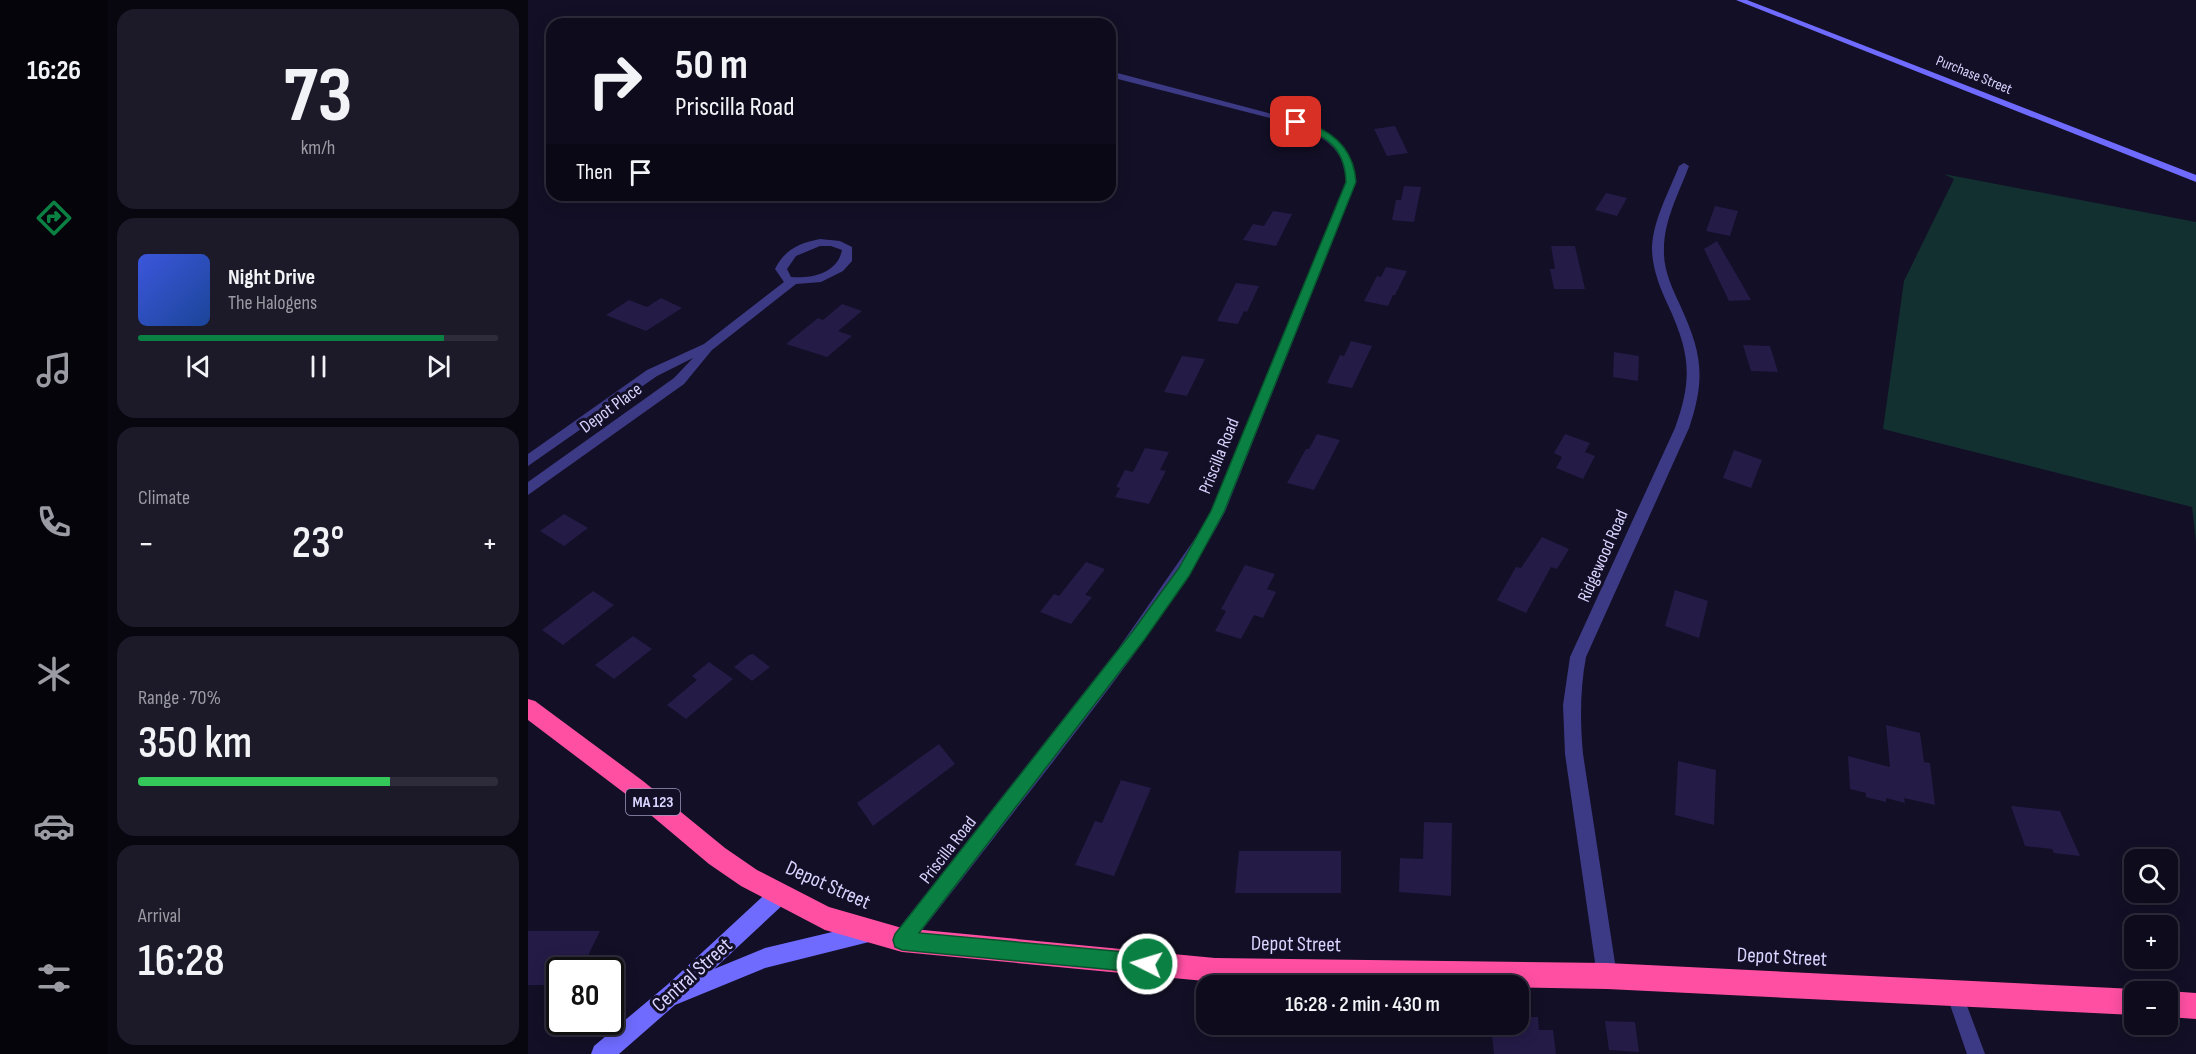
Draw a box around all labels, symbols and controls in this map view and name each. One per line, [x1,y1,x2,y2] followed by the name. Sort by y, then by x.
[675,40,748,91] text: 50 m
[576,42,654,120] icon: right
[284,50,353,143] text: 73
[1933,51,2015,99] street label: Purchase Street
[27,55,81,87] text: 16:26
[675,91,794,123] text: Priscilla Road
[1270,96,1321,147] pin
[1279,105,1312,138] icon: arrive
[301,136,335,160] text: km/h
[624,156,657,189] icon: arrive
[576,159,612,186] text: Then
[33,197,75,239] icon: directions
[228,264,315,291] text: Night Drive
[228,291,317,315] text: The Halogens
[33,349,75,391] icon: music
[182,350,215,383] icon: previous
[302,350,335,383] icon: pause
[422,350,455,383] icon: next
[576,378,646,438] street label: Depot Place
[1194,415,1244,497] street label: Priscilla Road
[138,486,190,510] text: Climate
[33,501,75,543] icon: phone
[1573,507,1633,605] street label: Ridgewood Road
[292,516,344,571] text: 23°
[138,524,154,564] text: −
[482,524,498,564] text: +
[33,653,75,695] icon: climate
[138,686,221,710] text: Range · 70%
[138,716,252,771] text: 350 km
[626,789,680,815] road number: MA 123
[33,805,75,847] icon: car
[915,812,981,888] street label: Priscilla Road
[2124,849,2178,1035] map controls
[2124,849,2178,903] button: search
[782,855,874,915] street label: Depot Street
[138,904,181,928] text: Arrival
[2124,915,2178,969] button: +
[1251,931,1341,957] street label: Depot Street
[647,932,737,1018] street label: Central Street
[1115,932,1179,996] position arrow
[138,934,225,989] text: 16:28
[1736,942,1828,972] street label: Depot Street
[33,957,75,999] icon: filters
[546,957,624,1035] speed limit sign: 80
[2124,981,2178,1035] button: −
[1285,991,1440,1018] text: 16:28 · 2 min · 430 m

